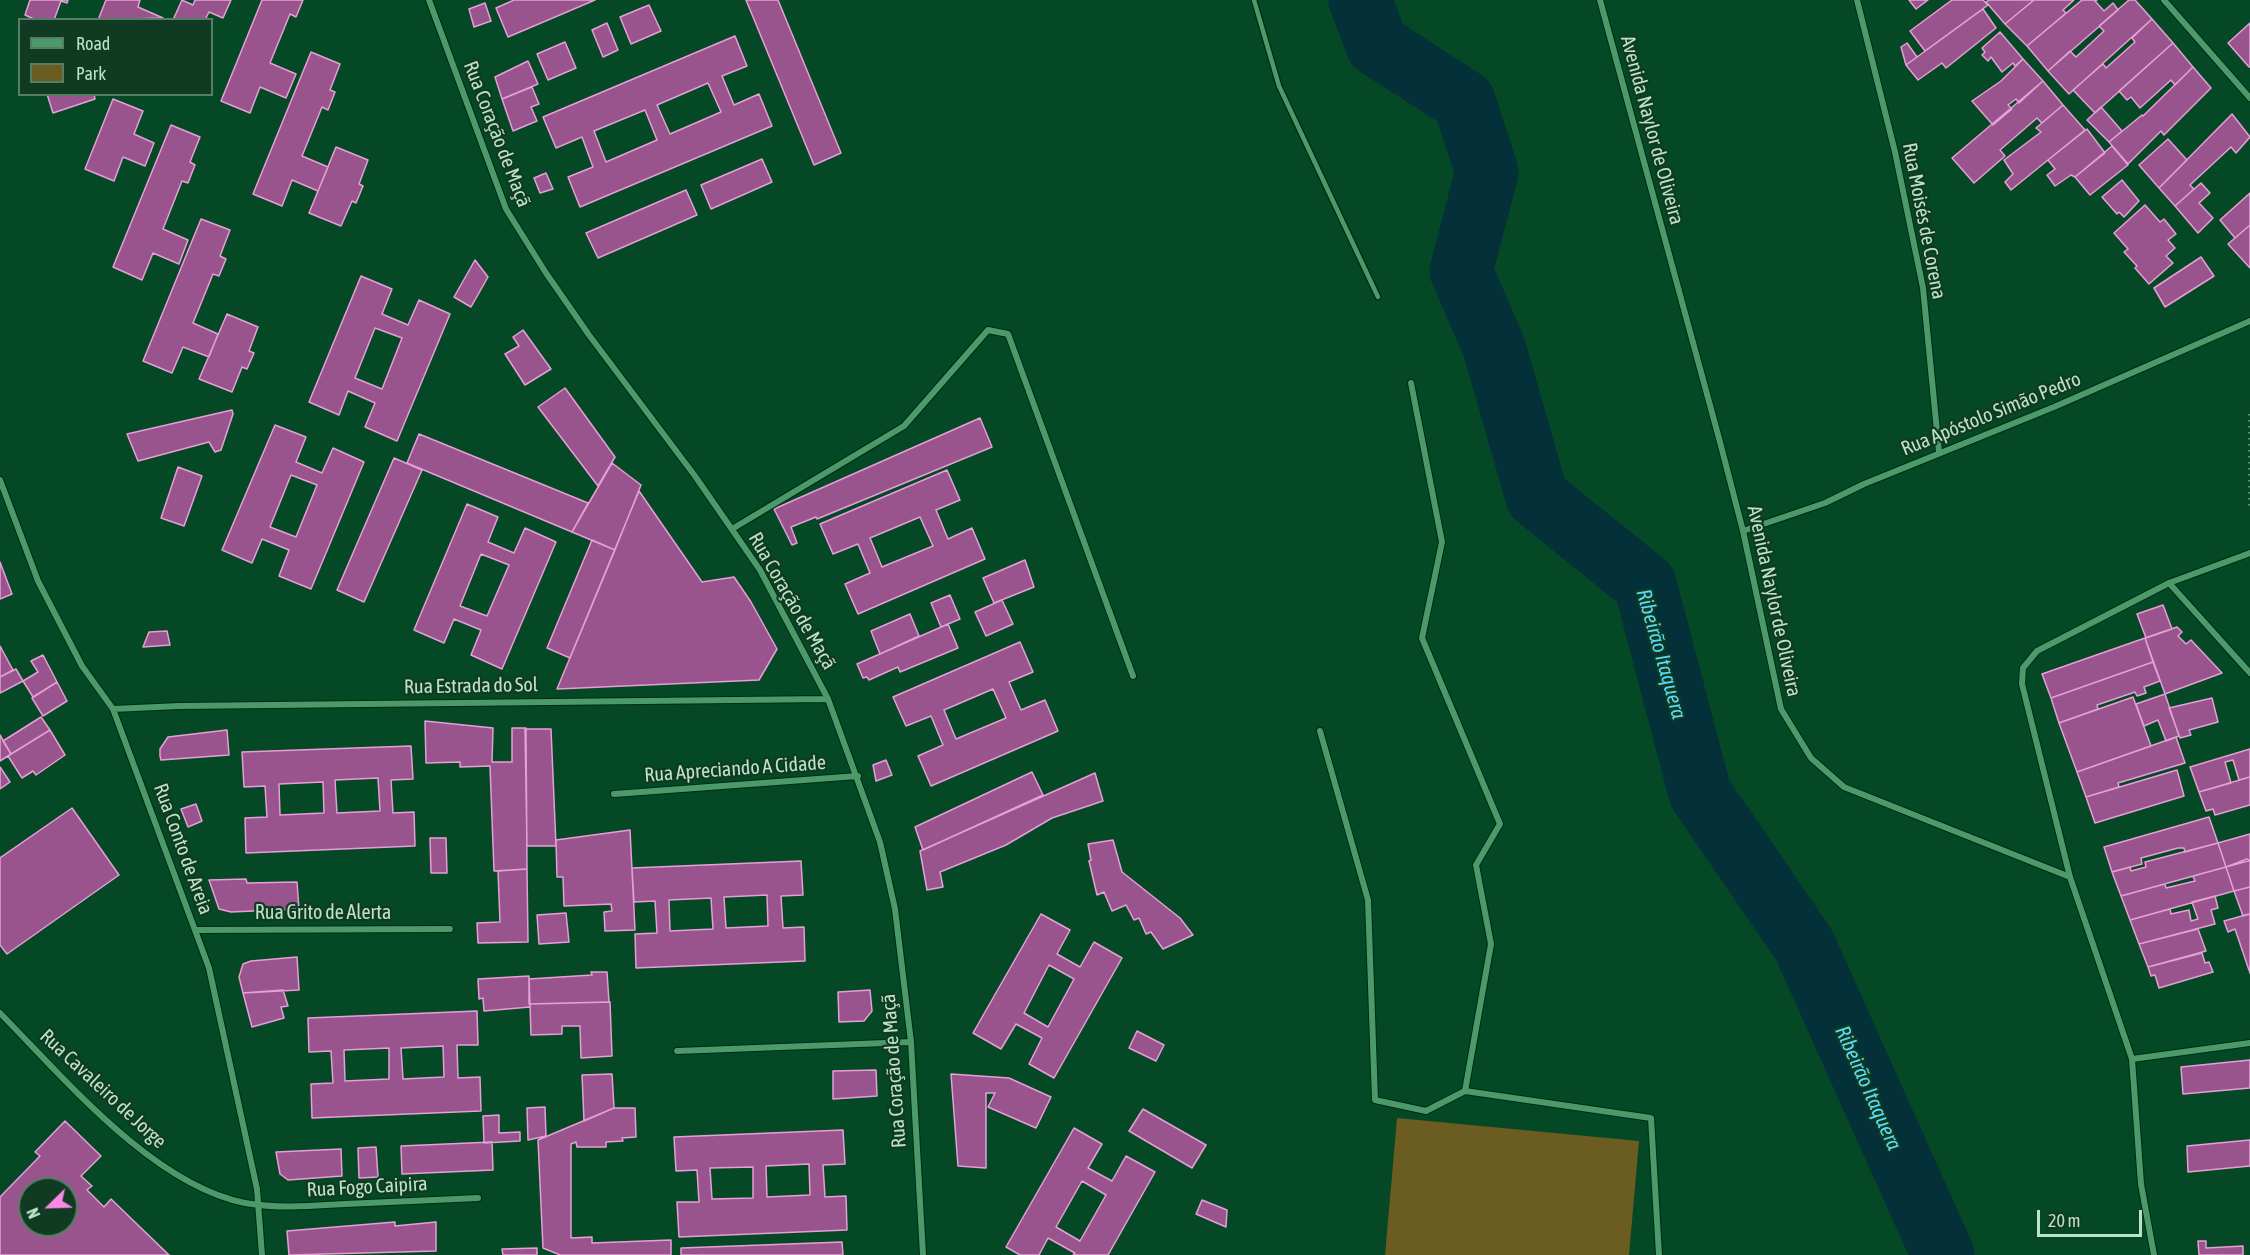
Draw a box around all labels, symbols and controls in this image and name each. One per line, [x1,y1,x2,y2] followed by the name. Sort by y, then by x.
[18,18,213,96] legend
[76,33,110,54] text: Road
[1615,33,1689,227] street label: Avenida Naylor de Oliveira
[458,58,536,210] street label: Rua Coração de Maçã
[76,63,106,84] text: Park
[1897,141,1951,301] street label: Rua Moisés de Corena
[1898,367,2084,461] street label: Rua Apóstolo Simão Pedro
[1742,503,1806,699] street label: Avenida Naylor de Oliveira
[743,528,841,674] street label: Rua Coração de Maçã
[1630,586,1692,722] water label: Ribeirão Itaquera
[404,673,538,699] street label: Rua Estrada do Sol
[643,751,827,787] street label: Rua Apreciando A Cidade
[148,780,218,918] street label: Rua Conto de Areia
[255,901,391,925] street label: Rua Grito de Alerta
[877,993,911,1149] street label: Rua Coração de Maçã
[1829,1022,1907,1154] water label: Ribeirão Itaquera
[35,1024,171,1154] street label: Rua Cavaleiro de Jorge
[306,1172,428,1202] street label: Rua Fogo Caipira
[18,1177,78,1237] north arrow
[2040,1198,2145,1236] scale bar
[23,1205,43,1221] text: N
[2048,1210,2080,1231] text: 20 m

